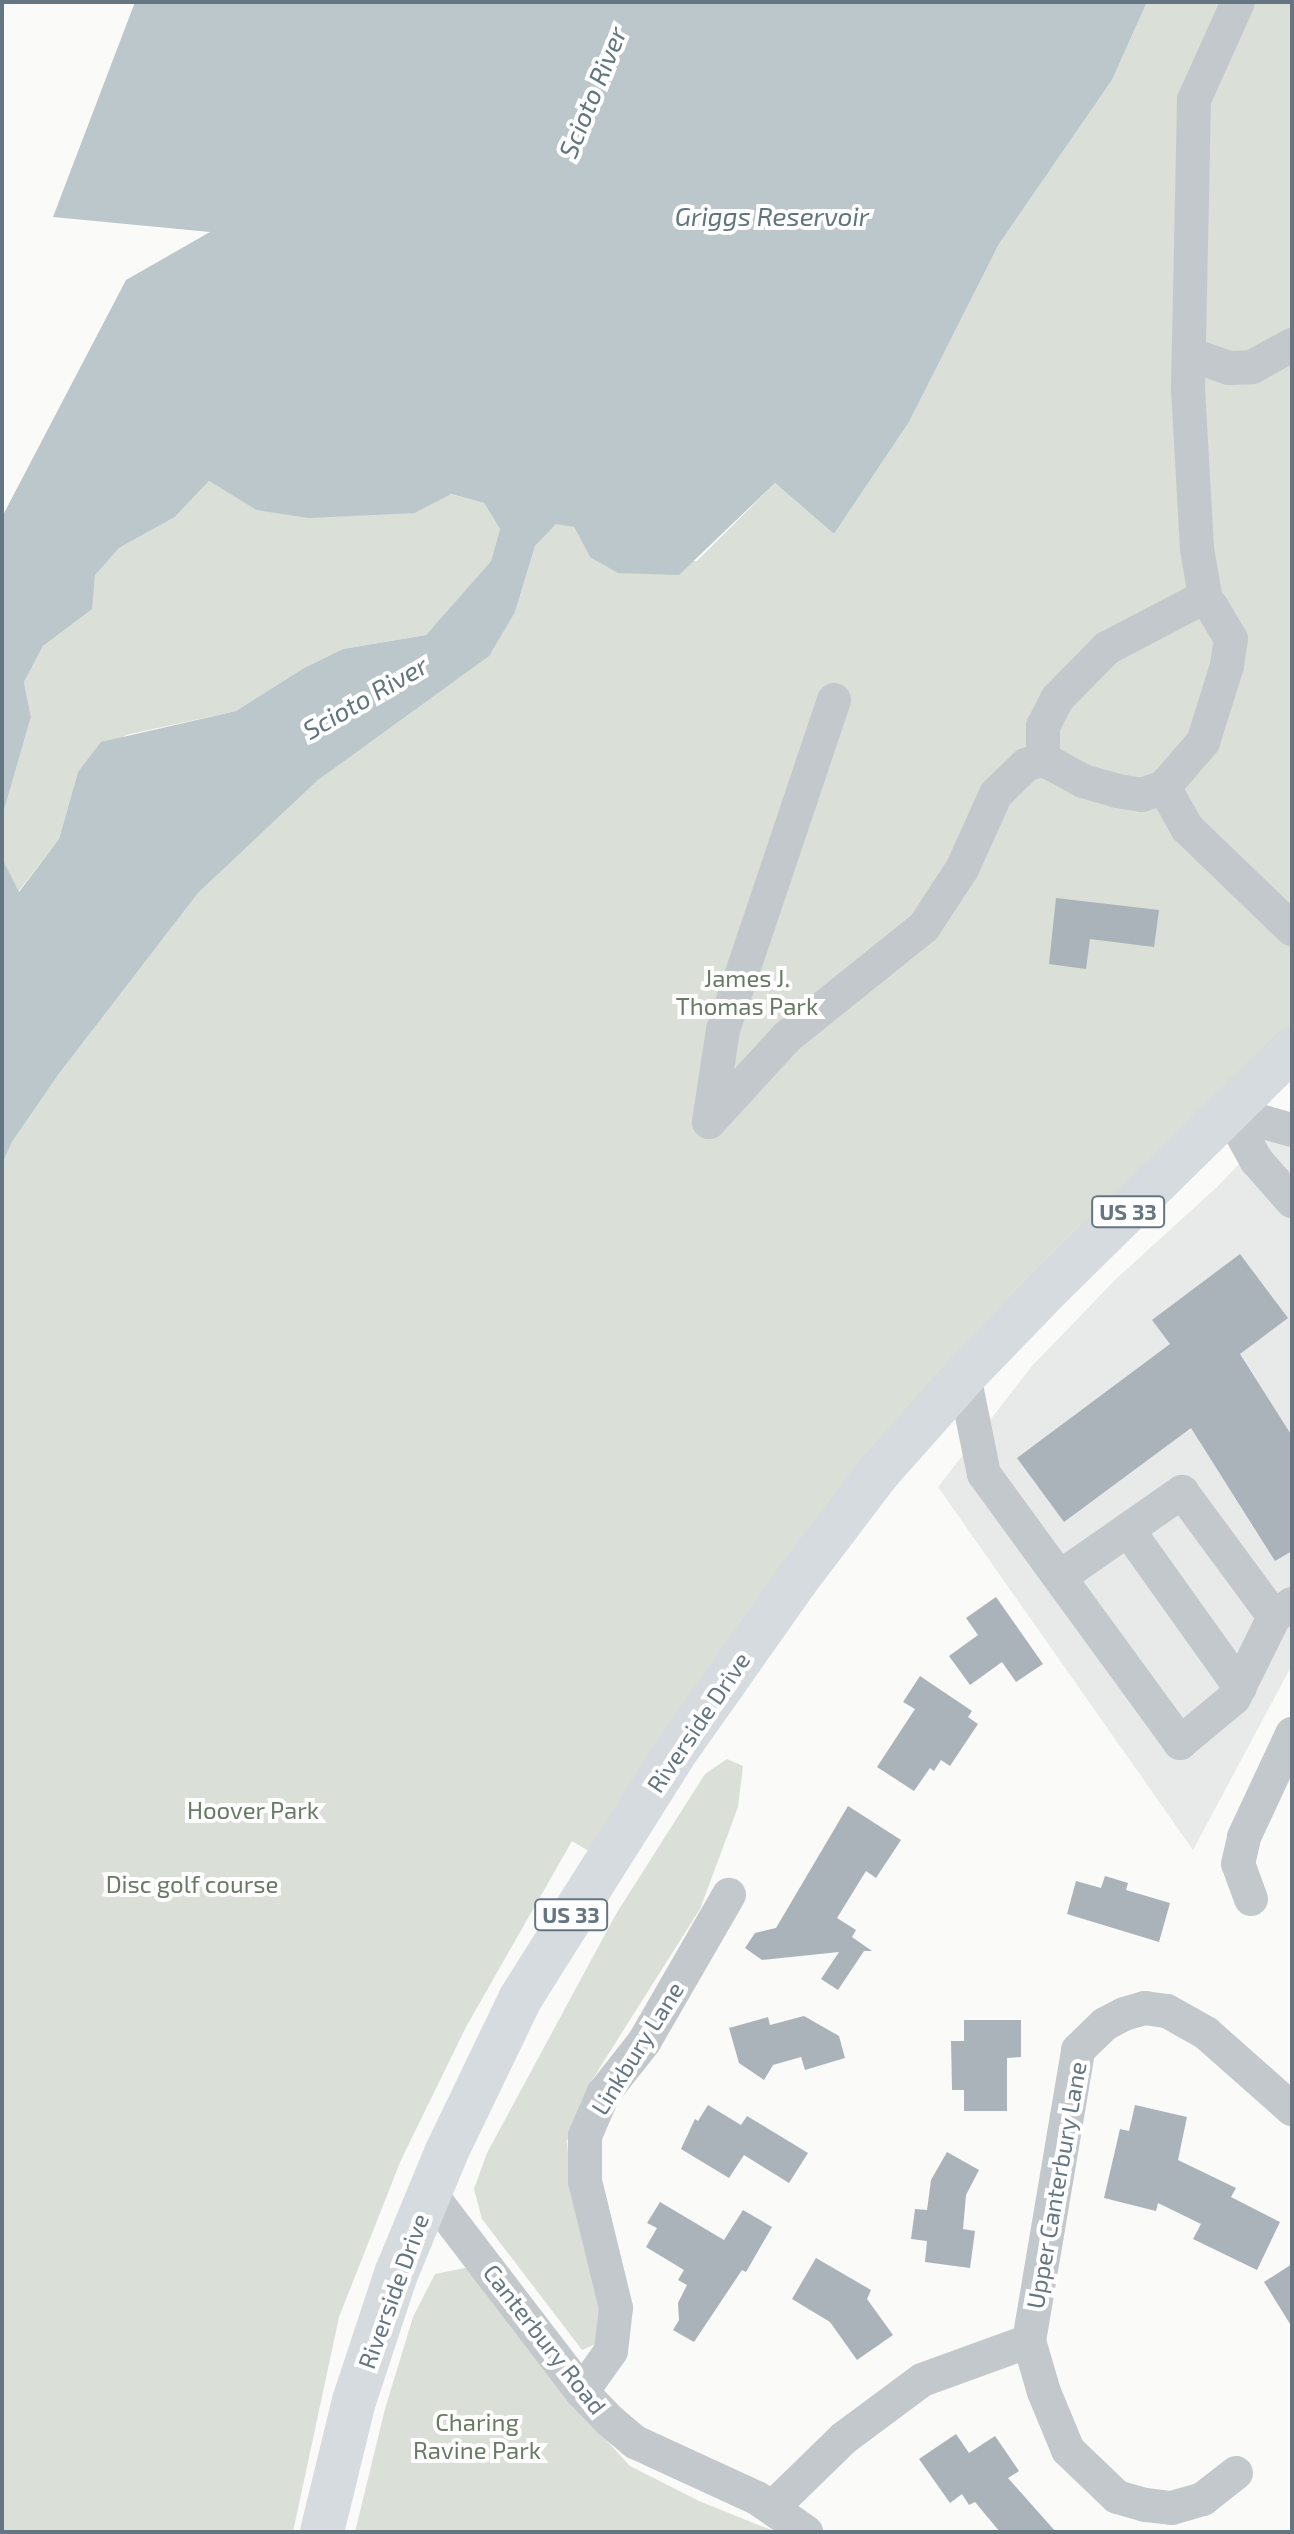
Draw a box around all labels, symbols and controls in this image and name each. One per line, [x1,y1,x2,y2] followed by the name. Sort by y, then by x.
[552,22,632,162] water label: Scioto River
[675,200,869,232] water label: Griggs Reservoir
[297,649,433,745] water label: Scioto River
[676,964,818,1020] park label: James J. Thomas Park
[1090,1194,1166,1230] road number: US 33
[640,1646,756,1798] street label: Riverside Drive
[187,1796,319,1824] park label: Hoover Park
[105,1870,279,1898] park label: Disc golf course
[533,1897,609,1933] road number: US 33
[585,1976,689,2120] street label: Linkbury Lane
[1020,2059,1092,2311] street label: Upper Canterbury Lane
[352,2209,434,2373] street label: Riverside Drive
[477,2258,613,2420] street label: Canterbury Road
[413,2408,541,2464] park label: Charing Ravine Park

